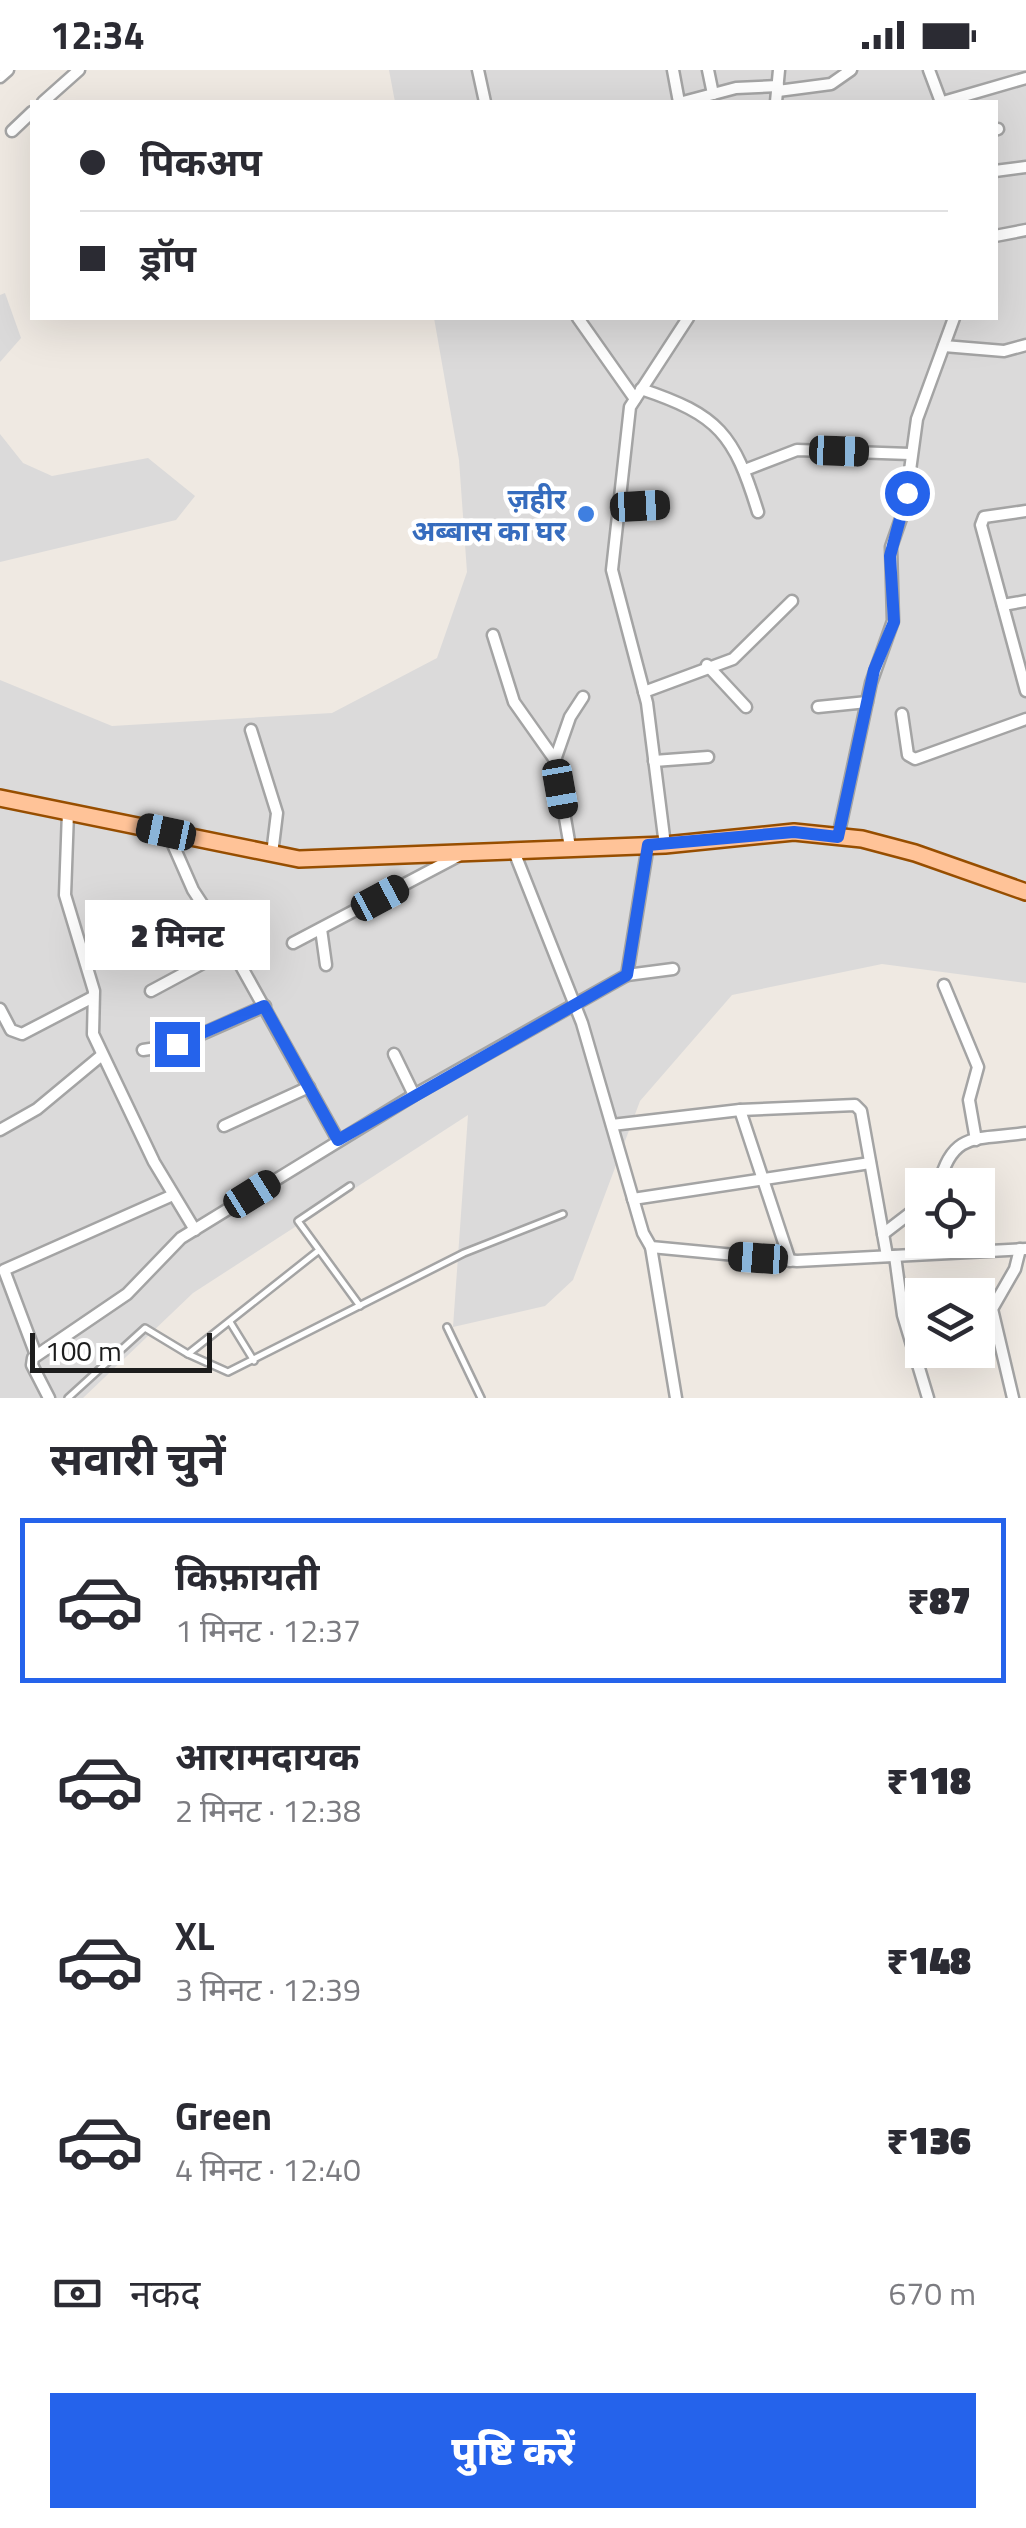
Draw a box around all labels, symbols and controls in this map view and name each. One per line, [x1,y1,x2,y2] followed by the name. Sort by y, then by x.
[50,6,145,64] text: 12:34
[140,133,262,191] text: पिकअप
[140,229,196,287] text: ड्रॉप
[808,435,870,467] car
[885,471,930,516] route start
[411,477,567,552] place label: ज़हीर अब्बास का घर
[609,489,671,523] car
[575,503,597,525] marker: ज़हीर अब्बास का घर
[540,757,580,821] car
[134,811,198,853] car
[346,871,414,925] car
[84,899,270,969] callout: 2 मिनट
[131,911,224,959] text: 2 मिनट
[155,1022,200,1067] route end
[219,1165,285,1223] car
[905,1168,995,1368] map controls
[905,1168,995,1258] button: locate
[727,1241,789,1275] car
[905,1278,995,1368] button: layers
[30,1328,212,1372] scale bar
[45,1329,122,1372] text: 100 m
[50,1424,225,1492] text: सवारी चुनें
[175,1547,319,1605] text: किफ़ायती
[55,1556,145,1646] icon: car
[907,1571,971,1629] text: ₹87
[175,1606,361,1654] text: 1 मिनट · 12:37
[175,1727,359,1785] text: आरामदायक
[55,1736,145,1826] icon: car
[886,1751,971,1809] text: ₹118
[175,1786,361,1834] text: 2 मिनट · 12:38
[175,1907,215,1965] text: XL
[55,1916,145,2006] icon: car
[886,1931,971,1989] text: ₹148
[175,1965,361,2013] text: 3 मिनट · 12:39
[175,2087,272,2145] text: Green
[55,2096,145,2186] icon: car
[886,2111,971,2169] text: ₹136
[175,2145,361,2193] text: 4 मिनट · 12:40
[130,2264,200,2322] text: नकद
[50,2266,105,2321] icon: cash
[888,2269,976,2317] text: 670 m
[50,2393,976,2508] button: पुष्टि करें

